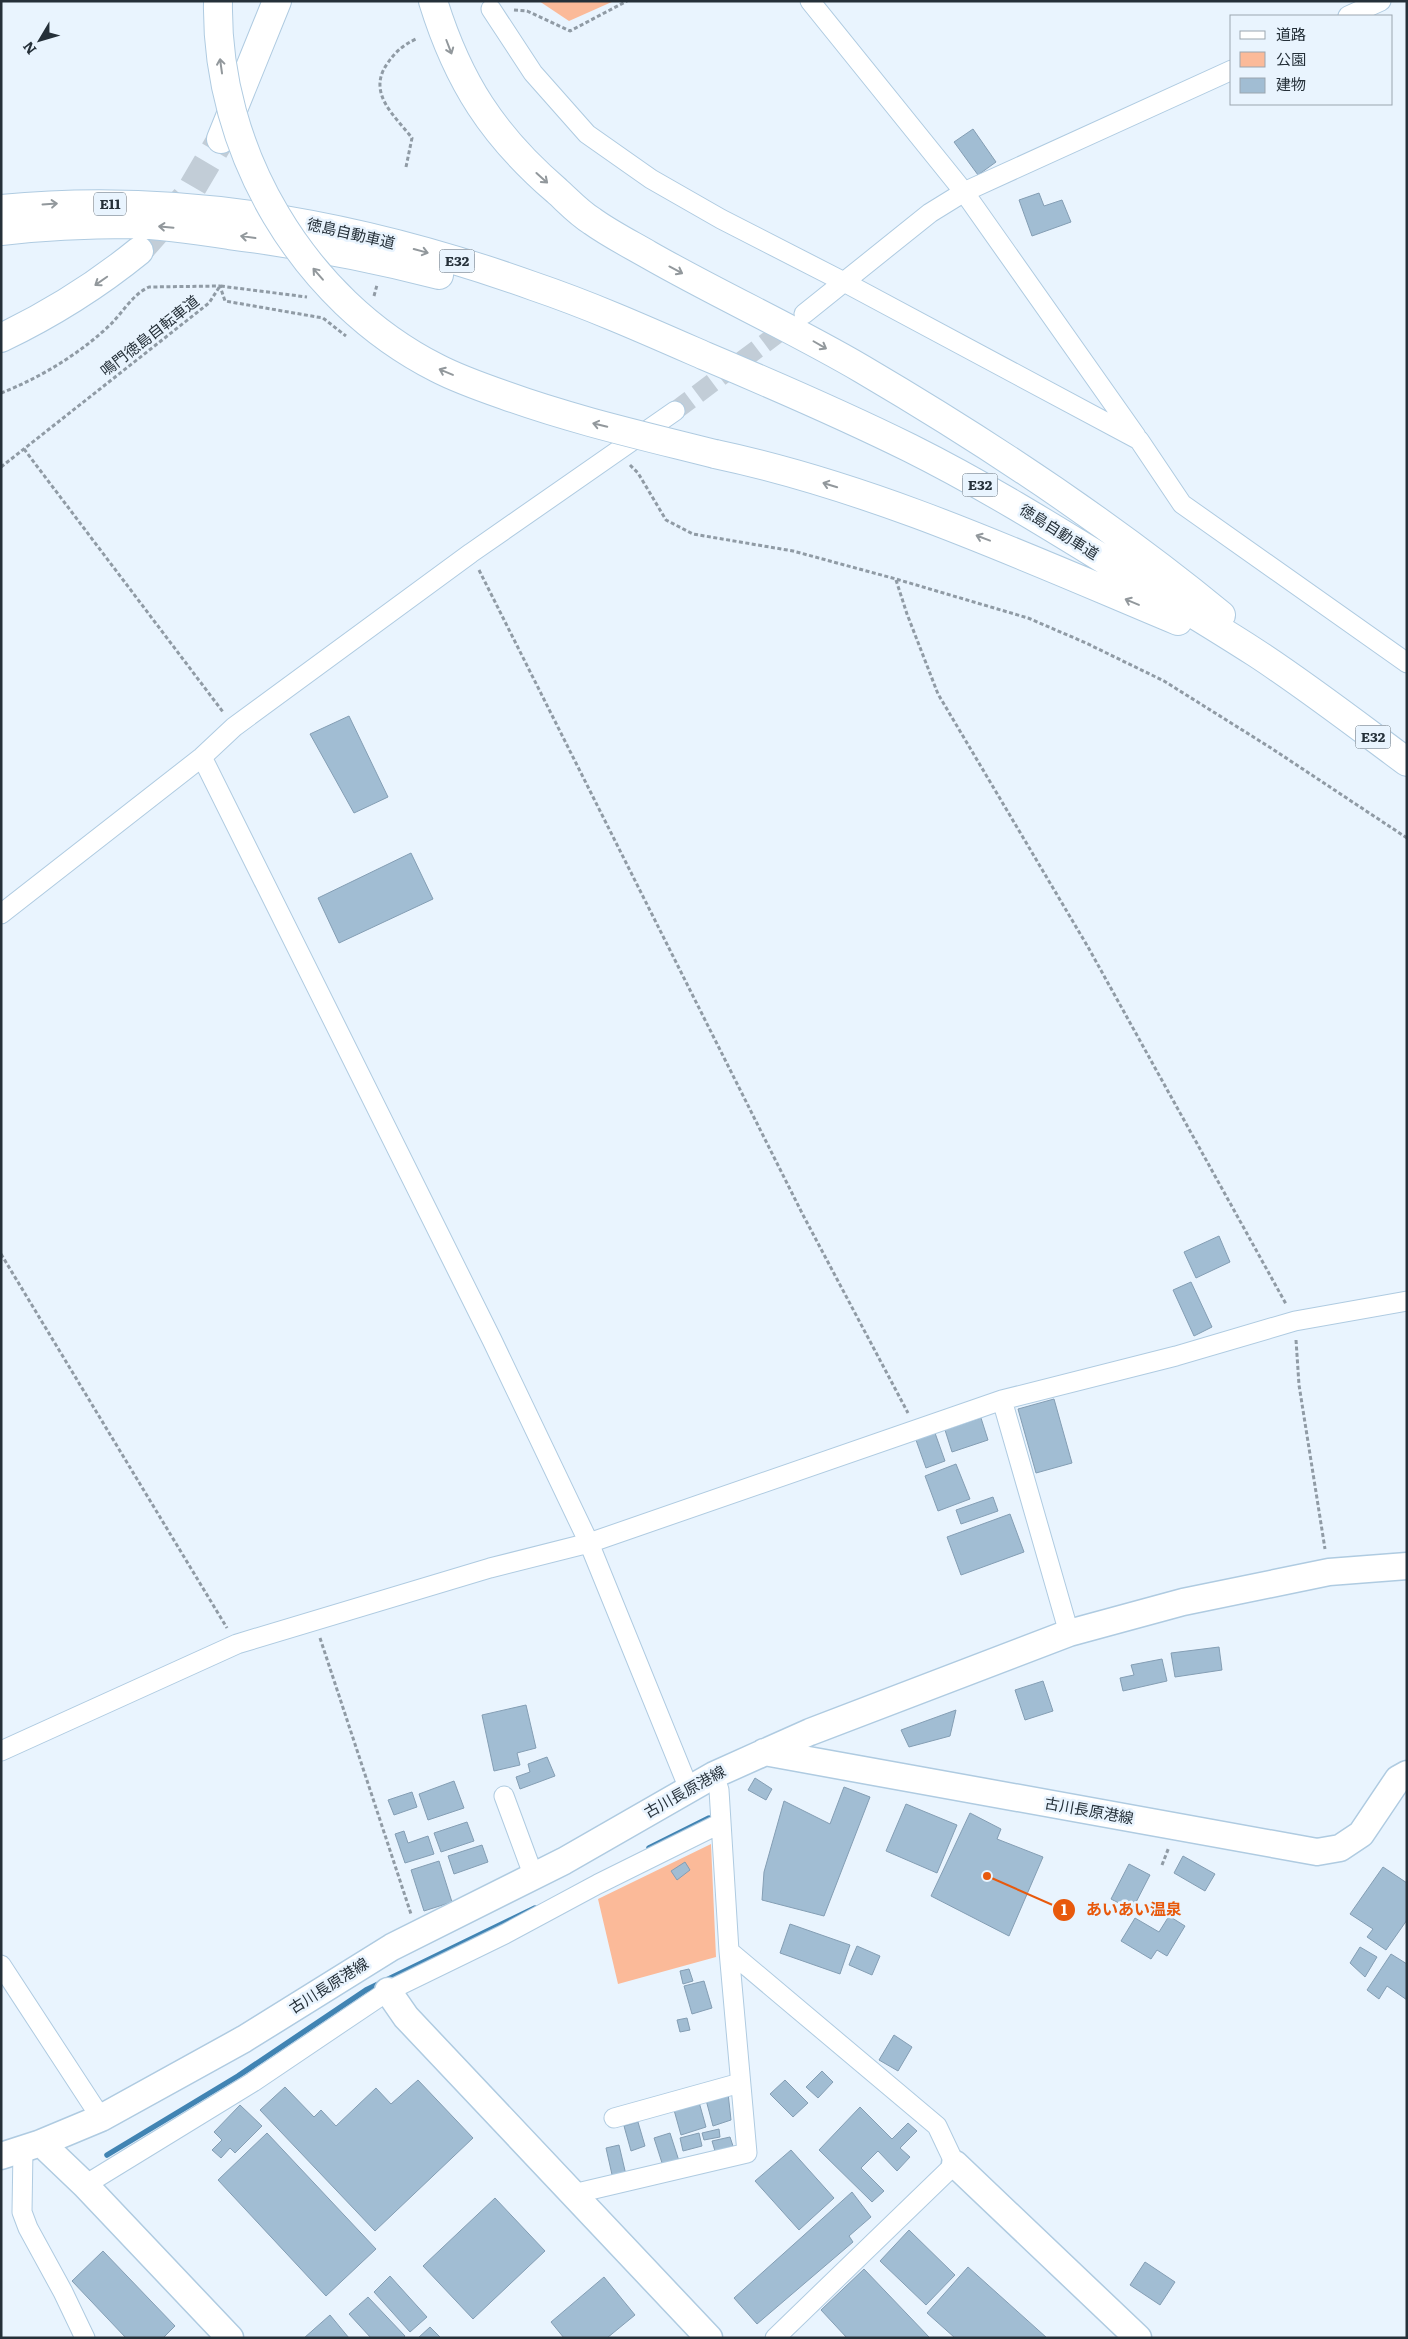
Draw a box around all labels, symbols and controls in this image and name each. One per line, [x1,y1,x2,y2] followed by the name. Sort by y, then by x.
[15,15,65,65] north arrow
[1230,15,1393,105] legend
[1276,22,1306,45] text: 道路
[17,38,40,59] text: N
[445,39,454,54] one-way arrow
[1276,47,1306,70] text: 公園
[216,58,226,74] one-way arrow
[1276,72,1306,95] text: 建物
[535,173,548,184] one-way arrow
[94,192,126,215] road number: E11
[41,200,57,209] one-way arrow
[305,211,398,254] street label: 徳島自動車道
[158,223,174,232] one-way arrow
[240,232,256,242] one-way arrow
[413,246,429,256] one-way arrow
[440,250,474,272] road number: E32
[668,265,682,275] one-way arrow
[312,268,323,281] one-way arrow
[94,276,108,286] one-way arrow
[95,289,203,381] street label: 鳴門徳島自転車道
[812,340,827,350] one-way arrow
[439,366,454,376] one-way arrow
[592,420,608,429] one-way arrow
[962,474,998,496] road number: E32
[822,479,838,489] one-way arrow
[1016,497,1104,564] street label: 徳島自動車道
[976,533,991,543] one-way arrow
[1125,597,1141,606] one-way arrow
[1356,726,1390,749] road number: E32
[639,1759,729,1823] street label: 古川長原港線
[1043,1790,1136,1829] street label: 古川長原港線
[1051,1894,1192,1925] callout: あいあい温泉
[1086,1896,1182,1920] text: あいあい温泉
[1061,1897,1067,1920] text: 1
[284,1951,372,2018] street label: 古川長原港線

